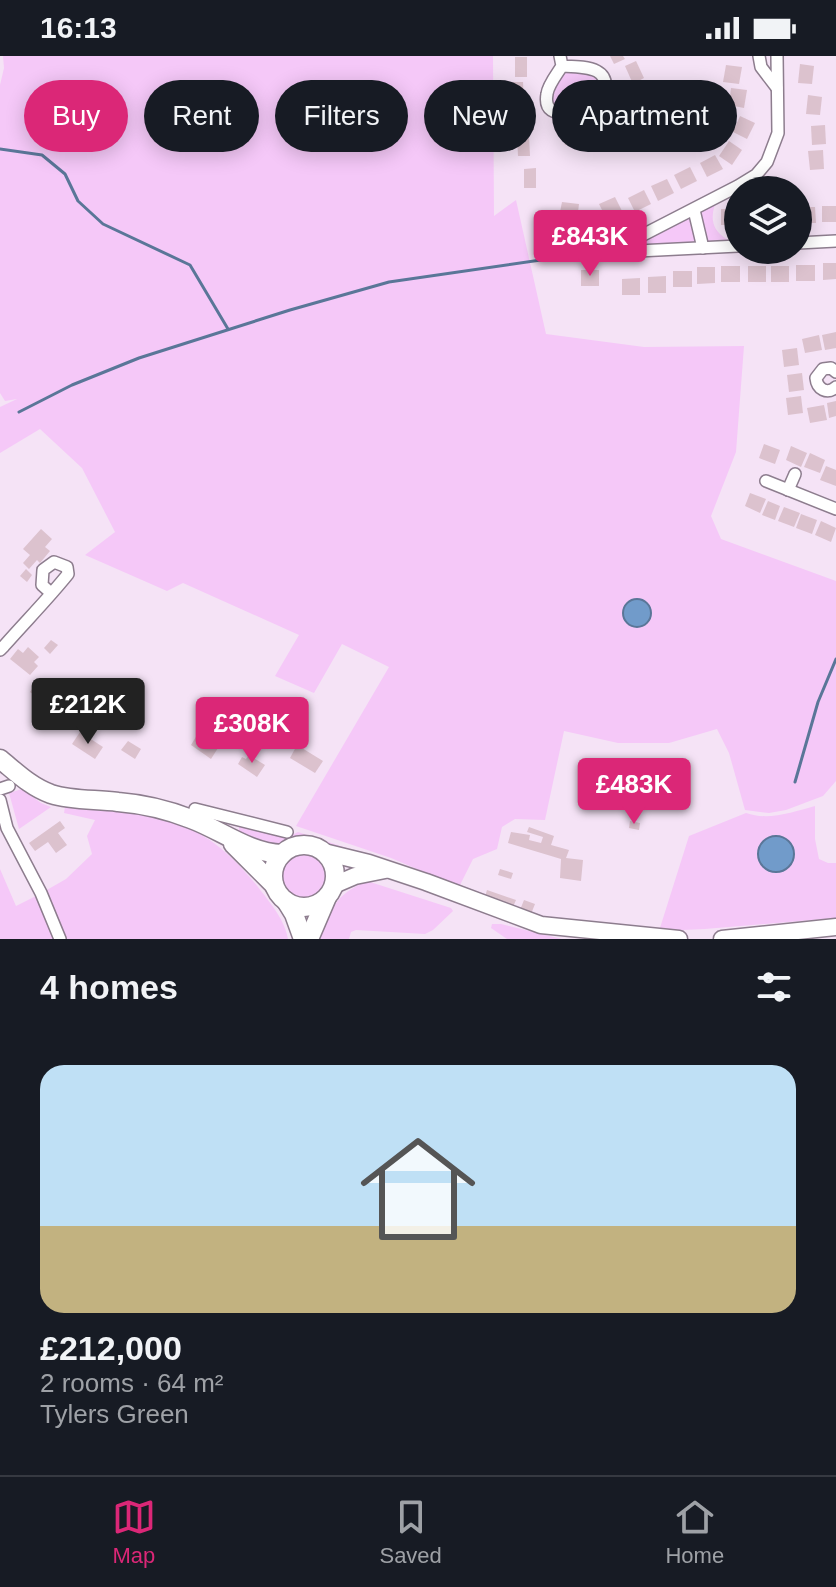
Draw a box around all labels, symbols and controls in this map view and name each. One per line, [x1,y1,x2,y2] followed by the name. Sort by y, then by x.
[40,11,117,44] text: 16:13
[24,80,128,152] chip: Buy
[144,80,259,152] chip: Rent
[275,80,408,152] chip: Filters
[424,80,536,152] chip: New
[552,80,737,152] chip: Apartment
[724,176,812,264] map controls
[724,176,812,264] button: layers
[534,210,646,278] pin: £843K
[552,221,628,251] text: £843K
[32,678,144,746] pin: £212K
[50,689,126,719] text: £212K
[196,697,308,765] pin: £308K
[214,708,290,738] text: £308K
[578,758,690,826] pin: £483K
[596,769,672,799] text: £483K
[752,965,796,1009] icon: filters
[40,968,178,1006] text: 4 homes
[346,1117,490,1261] icon: home
[40,1329,182,1367] text: £212,000
[40,1368,224,1398] text: 2 rooms · 64 m²
[40,1399,189,1429] text: Tylers Green
[112,1495,156,1569] tab: Map
[379,1495,442,1569] tab: Saved
[665,1495,724,1569] tab: Home

